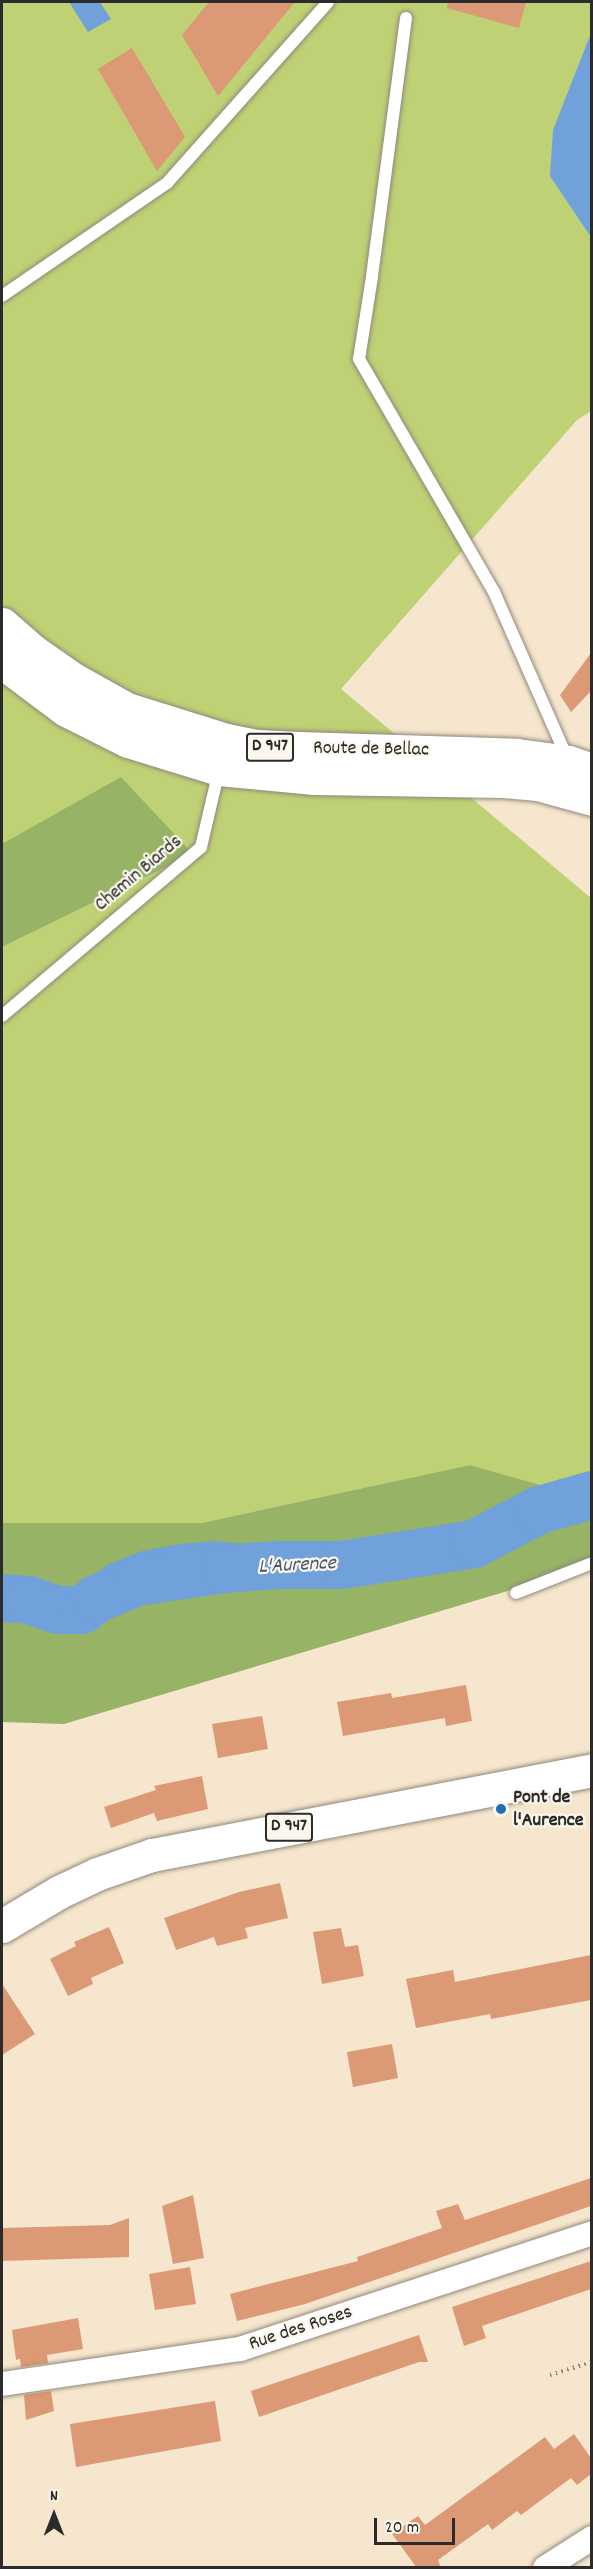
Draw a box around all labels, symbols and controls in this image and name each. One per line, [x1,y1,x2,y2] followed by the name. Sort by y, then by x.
[244,732,296,762] road number: D 947
[313,737,429,763] street label: Route de Bellac
[90,830,188,918] street label: Chemin Biards
[258,1551,336,1581] water label: L'Aurence
[513,1786,584,1833] place label: Pont de l'Aurence
[494,1802,508,1816] marker: Pont de l'Aurence
[264,1812,314,1842] road number: D 947
[246,2301,356,2357] street label: Rue des Roses
[24,2485,84,2545] north arrow
[50,2485,58,2508] text: N
[377,2506,458,2544] scale bar
[385,2516,419,2541] text: 20 m

